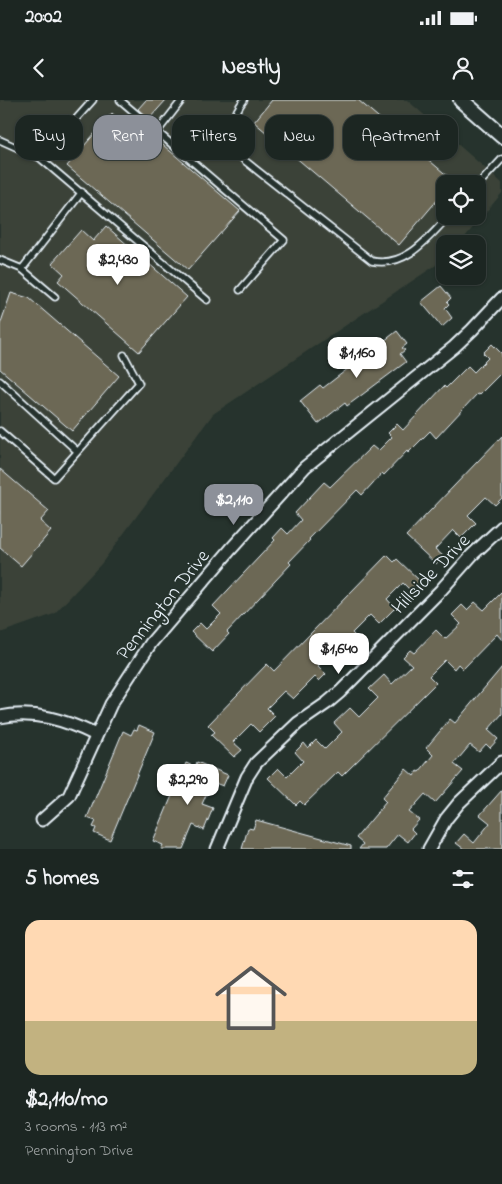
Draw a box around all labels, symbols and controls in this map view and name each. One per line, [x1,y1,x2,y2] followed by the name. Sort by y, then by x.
[25,4,62,31] text: 20:02
[221,52,281,84] text: Nestly
[25,54,53,82] icon: back
[449,54,477,82] icon: person
[15,115,83,160] chip: Buy
[93,115,162,160] chip: Rent
[172,115,255,160] chip: Filters
[265,115,333,160] chip: New
[343,115,458,160] chip: Apartment
[436,175,486,285] map controls
[436,175,486,225] button: locate
[436,235,486,285] button: layers
[77,244,159,286] pin: $2,430
[98,248,138,272] text: $2,430
[316,336,398,379] pin: $1,160
[339,341,375,365] text: $1,160
[193,484,275,526] pin: $2,110
[215,488,253,512] text: $2,110
[386,528,478,622] street label: Hillside Drive
[110,544,219,668] street label: Pennington Drive
[298,632,380,675] pin: $1,640
[320,637,358,661] text: $1,640
[147,764,229,806] pin: $2,290
[168,768,208,792] text: $2,290
[25,864,100,894] text: 5 homes
[449,865,477,893] icon: filters
[206,953,296,1043] icon: home
[25,1085,108,1115] text: $2,110/mo
[25,1115,127,1139] text: 3 rooms · 113 m²
[25,1139,133,1163] text: Pennington Drive

